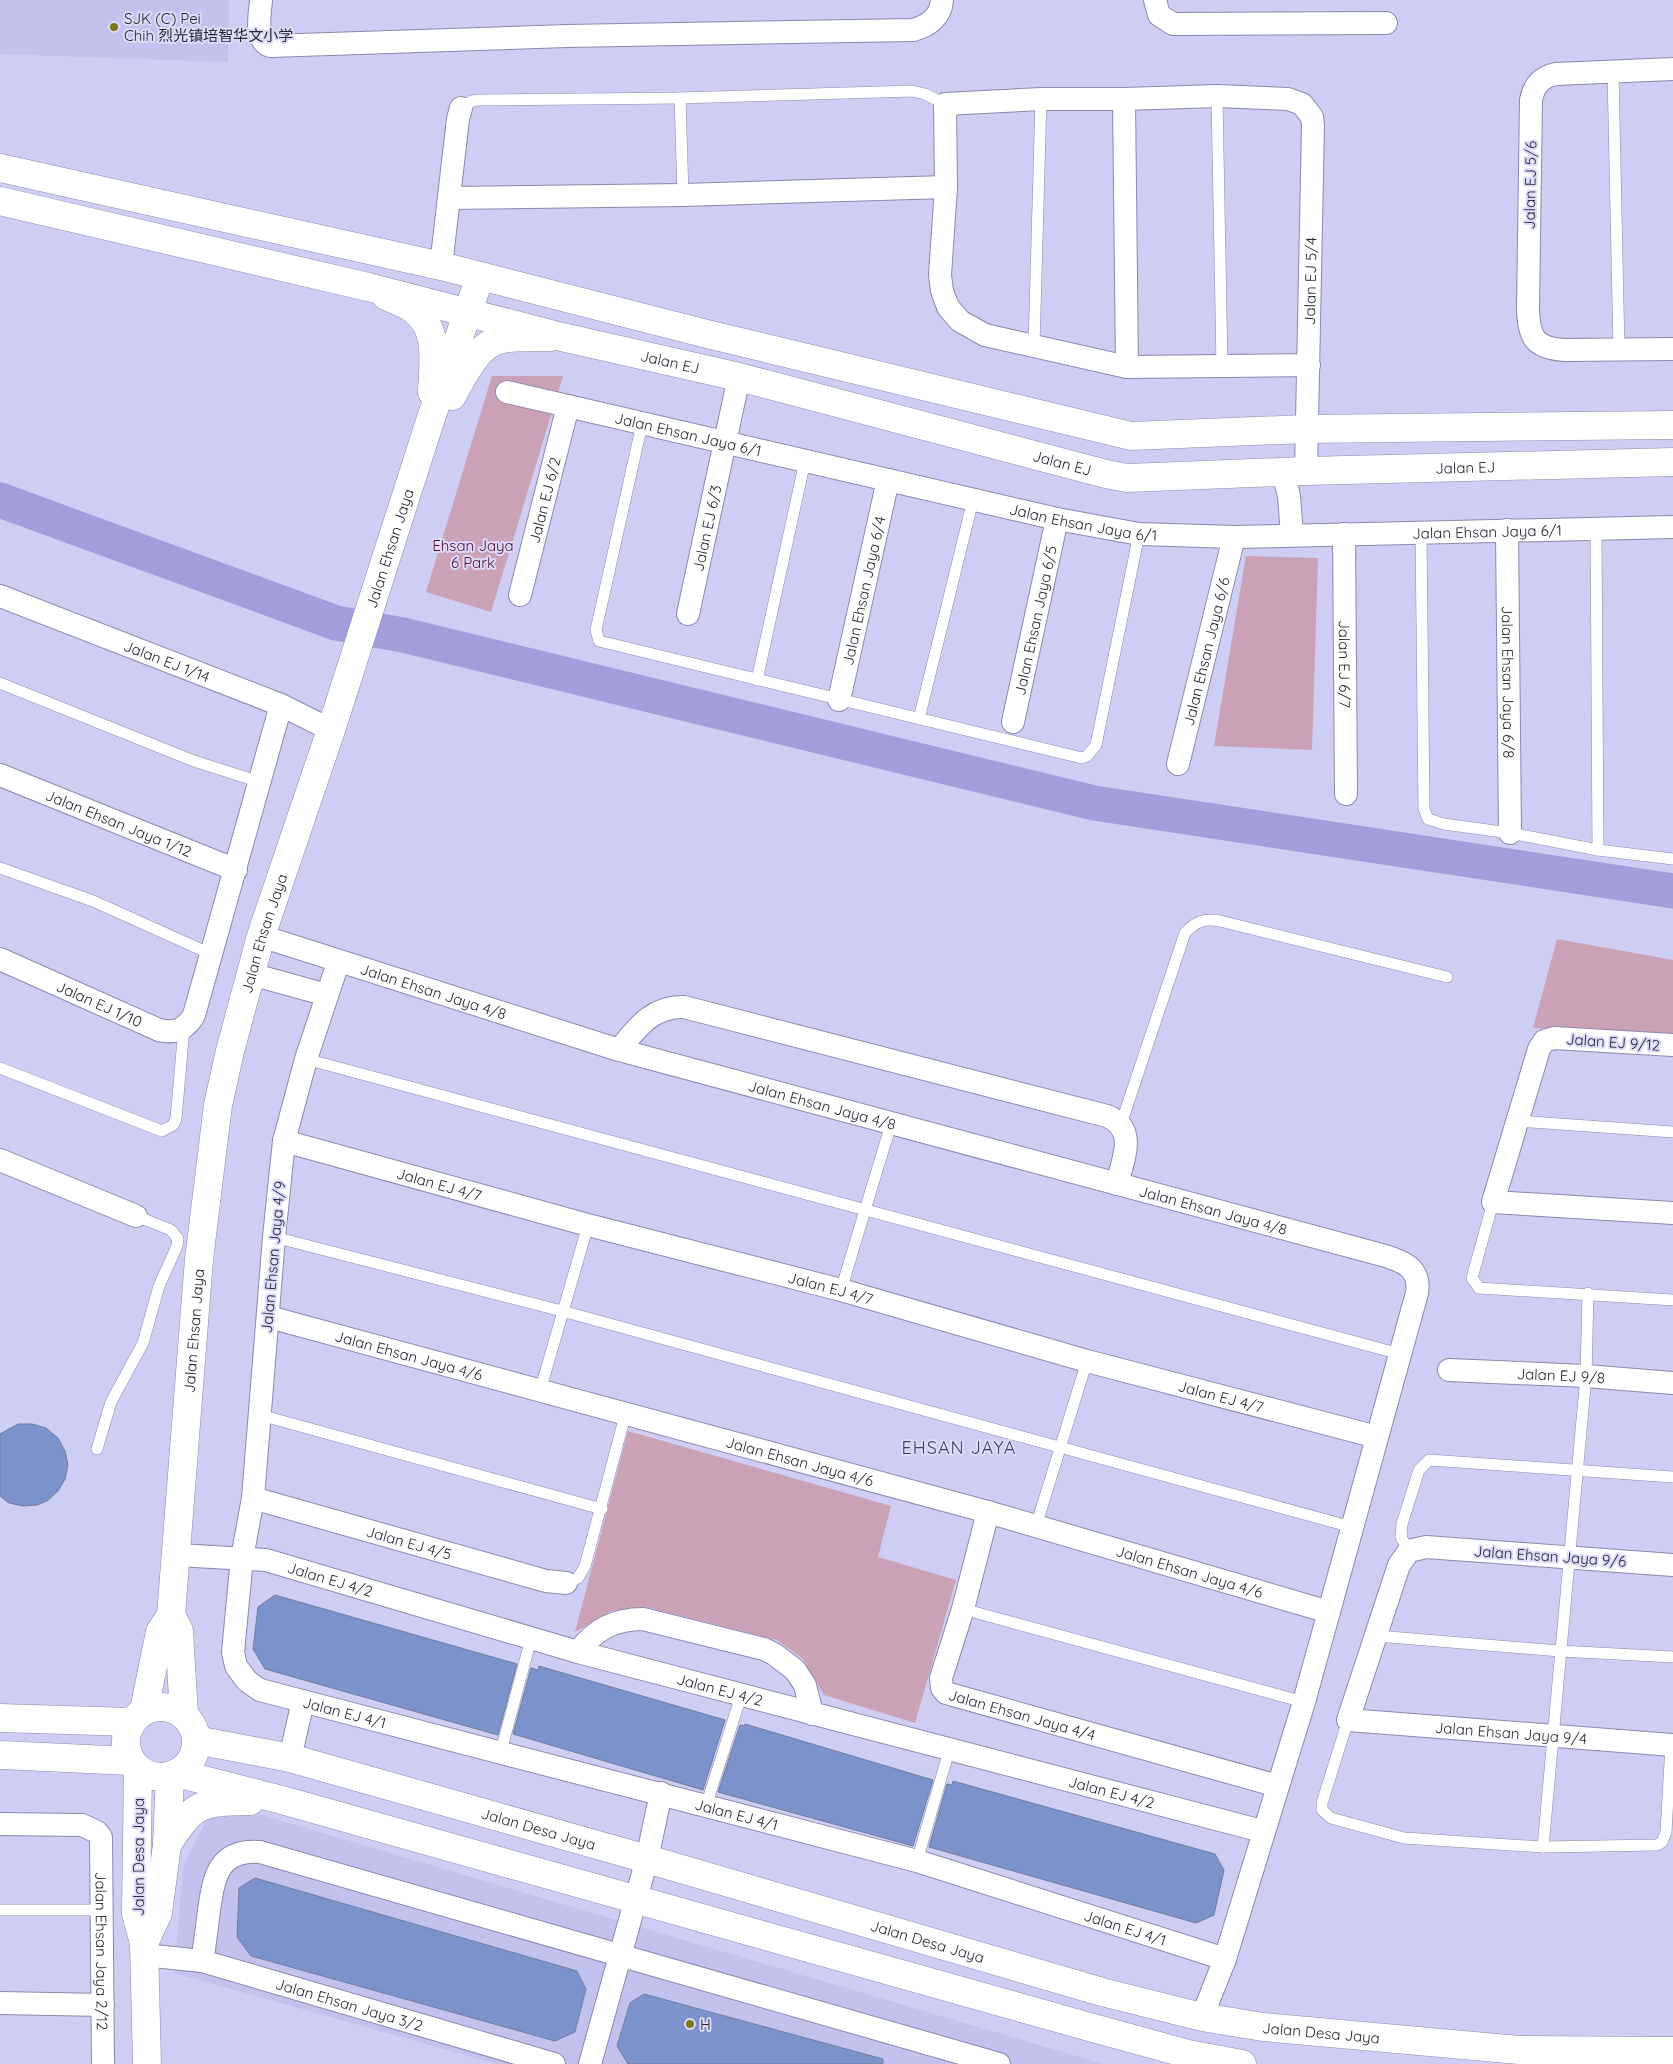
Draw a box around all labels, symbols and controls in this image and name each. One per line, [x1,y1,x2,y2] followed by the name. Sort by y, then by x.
[124,9,293,45] place label: SJK (C) Pei Chih 烈光镇培智华文小学
[108,21,120,33] marker: SJK (C) Pei Chih 烈光镇培智华文小学
[1520,141,1540,229] street label: Jalan EJ 5/6
[1299,237,1320,325] street label: Jalan EJ 5/4
[639,346,701,377] street label: Jalan EJ
[613,408,763,460] street label: Jalan Ehsan Jaya 6/1
[1031,446,1094,479] street label: Jalan EJ
[524,455,564,545] street label: Jalan EJ 6/2
[1435,457,1495,477] street label: Jalan EJ
[688,483,725,573] street label: Jalan EJ 6/3
[361,486,417,610] street label: Jalan Ehsan Jaya
[1008,499,1157,544] street label: Jalan Ehsan Jaya 6/1
[838,514,889,667] street label: Jalan Ehsan Jaya 6/4
[1412,520,1562,542] street label: Jalan Ehsan Jaya 6/1
[432,536,514,572] park label: Ehsan Jaya 6 Park
[1010,544,1060,697] street label: Jalan Ehsan Jaya 6/5
[1178,575,1233,728] street label: Jalan Ehsan Jaya 6/6
[1498,606,1519,758] street label: Jalan Ehsan Jaya 6/8
[1335,620,1355,708] street label: Jalan EJ 6/7
[121,635,213,686] street label: Jalan EJ 1/14
[43,785,195,861] street label: Jalan Ehsan Jaya 1/12
[237,871,291,995] street label: Jalan Ehsan Jaya
[358,959,509,1023] street label: Jalan Ehsan Jaya 4/8
[54,976,145,1031] street label: Jalan EJ 1/10
[1565,1029,1661,1055] street label: Jalan EJ 9/12
[746,1076,898,1134] street label: Jalan Ehsan Jaya 4/8
[394,1163,484,1205] street label: Jalan EJ 4/7
[257,1180,289,1334] street label: Jalan Ehsan Jaya 4/9
[1137,1181,1289,1239] street label: Jalan Ehsan Jaya 4/8
[786,1267,876,1308] street label: Jalan EJ 4/7
[179,1268,208,1394] street label: Jalan Ehsan Jaya
[333,1326,485,1384] street label: Jalan Ehsan Jaya 4/6
[1516,1363,1606,1387] street label: Jalan EJ 9/8
[1176,1376,1266,1416] street label: Jalan EJ 4/7
[724,1432,876,1490] street label: Jalan Ehsan Jaya 4/6
[902,1436,1016,1459] district label: EHSAN JAYA
[364,1521,454,1563] street label: Jalan EJ 4/5
[1114,1541,1265,1602] street label: Jalan Ehsan Jaya 4/6
[1473,1541,1627,1571] street label: Jalan Ehsan Jaya 9/6
[285,1557,375,1600] street label: Jalan EJ 4/2
[675,1669,765,1709] street label: Jalan EJ 4/2
[946,1685,1098,1744] street label: Jalan Ehsan Jaya 4/4
[301,1692,388,1732] street label: Jalan EJ 4/1
[1434,1717,1588,1748] street label: Jalan Ehsan Jaya 9/4
[1067,1771,1157,1812] street label: Jalan EJ 4/2
[693,1794,780,1834] street label: Jalan EJ 4/1
[129,1798,148,1916] street label: Jalan Desa Jaya
[479,1803,598,1854] street label: Jalan Desa Jaya
[92,1872,112,2030] street label: Jalan Ehsan Jaya 2/12
[1082,1905,1169,1949] street label: Jalan EJ 4/1
[868,1915,987,1967] street label: Jalan Desa Jaya
[274,1974,425,2035] street label: Jalan Ehsan Jaya 3/2
[700,2015,711,2034] place label: H
[1261,2017,1381,2047] street label: Jalan Desa Jaya
[684,2018,696,2030] marker: H

